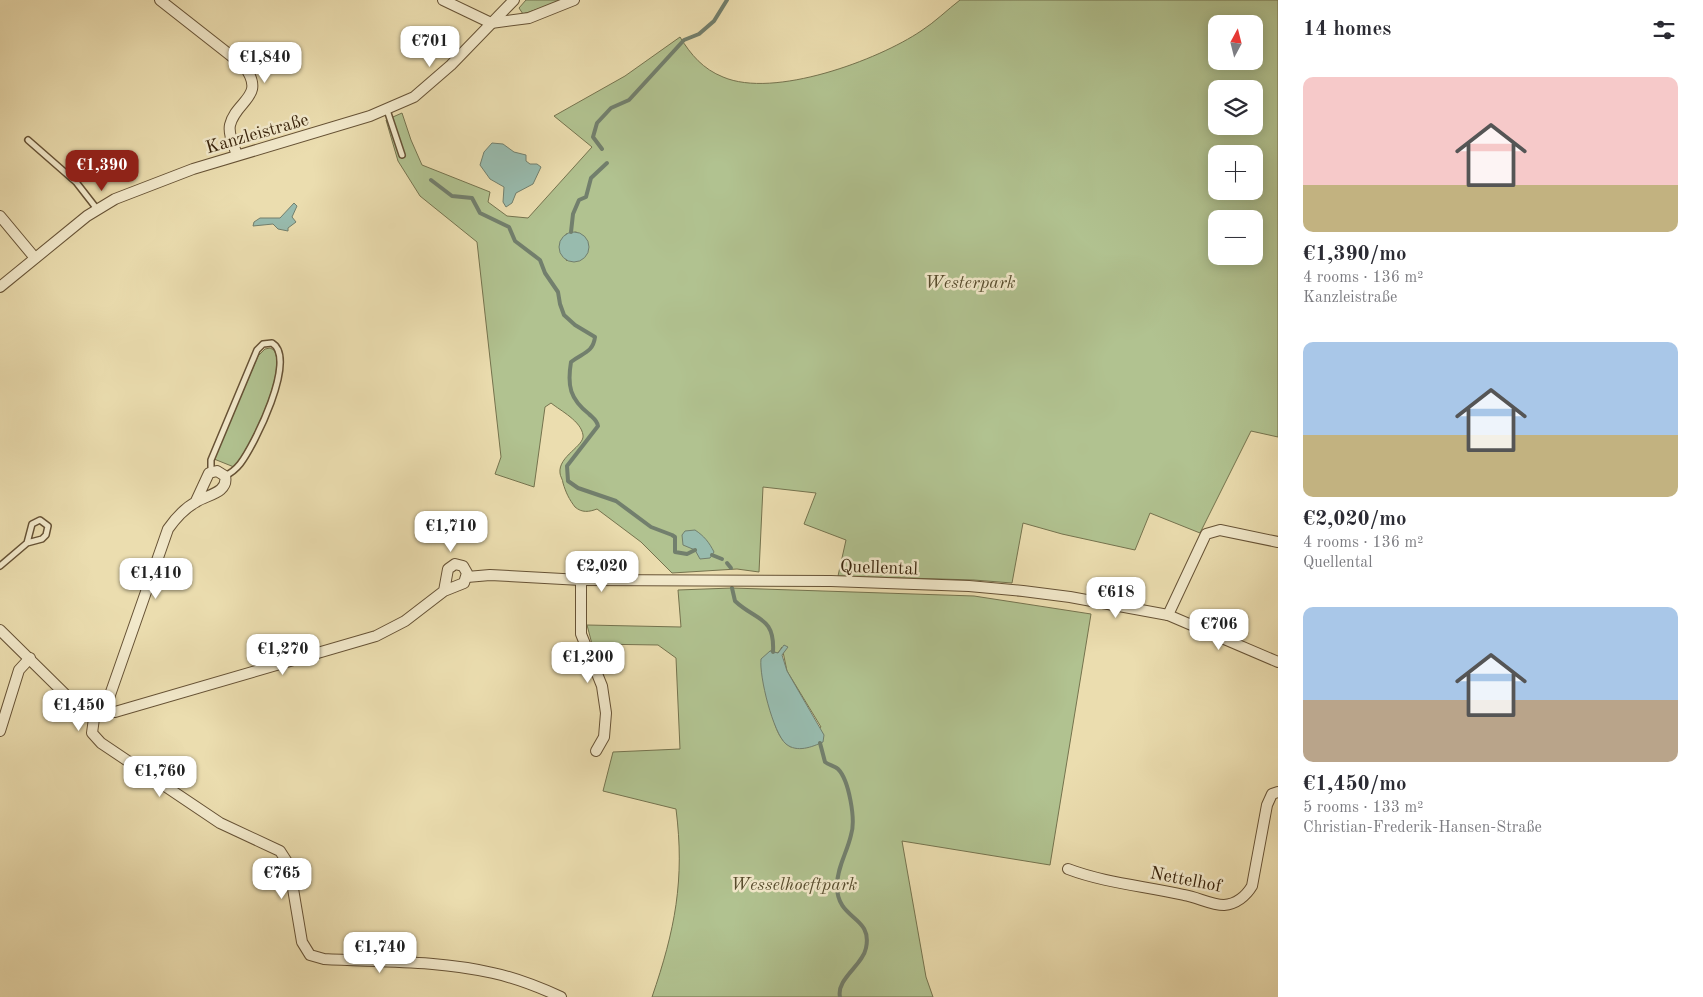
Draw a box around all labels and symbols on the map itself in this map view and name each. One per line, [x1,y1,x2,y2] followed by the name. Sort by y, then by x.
[1208,15,1262,70] north arrow
[400,26,460,68] pin: €701
[224,42,306,84] pin: €1,840
[204,111,311,157] street label: Kanzleistraße
[61,150,143,192] pin: €1,390
[924,274,1016,292] park label: Westerpark
[410,510,492,553] pin: €1,710
[561,550,643,593] pin: €2,020
[115,558,197,600] pin: €1,410
[840,558,919,578] street label: Quellental
[1086,576,1146,619] pin: €618
[1189,608,1249,651] pin: €706
[242,634,324,676] pin: €1,270
[547,642,629,684] pin: €1,200
[38,690,120,732] pin: €1,450
[119,756,201,798] pin: €1,760
[252,858,312,900] pin: €765
[1148,864,1224,896] street label: Nettelhof
[731,876,858,894] park label: Wesselhoeftpark
[339,932,421,974] pin: €1,740

